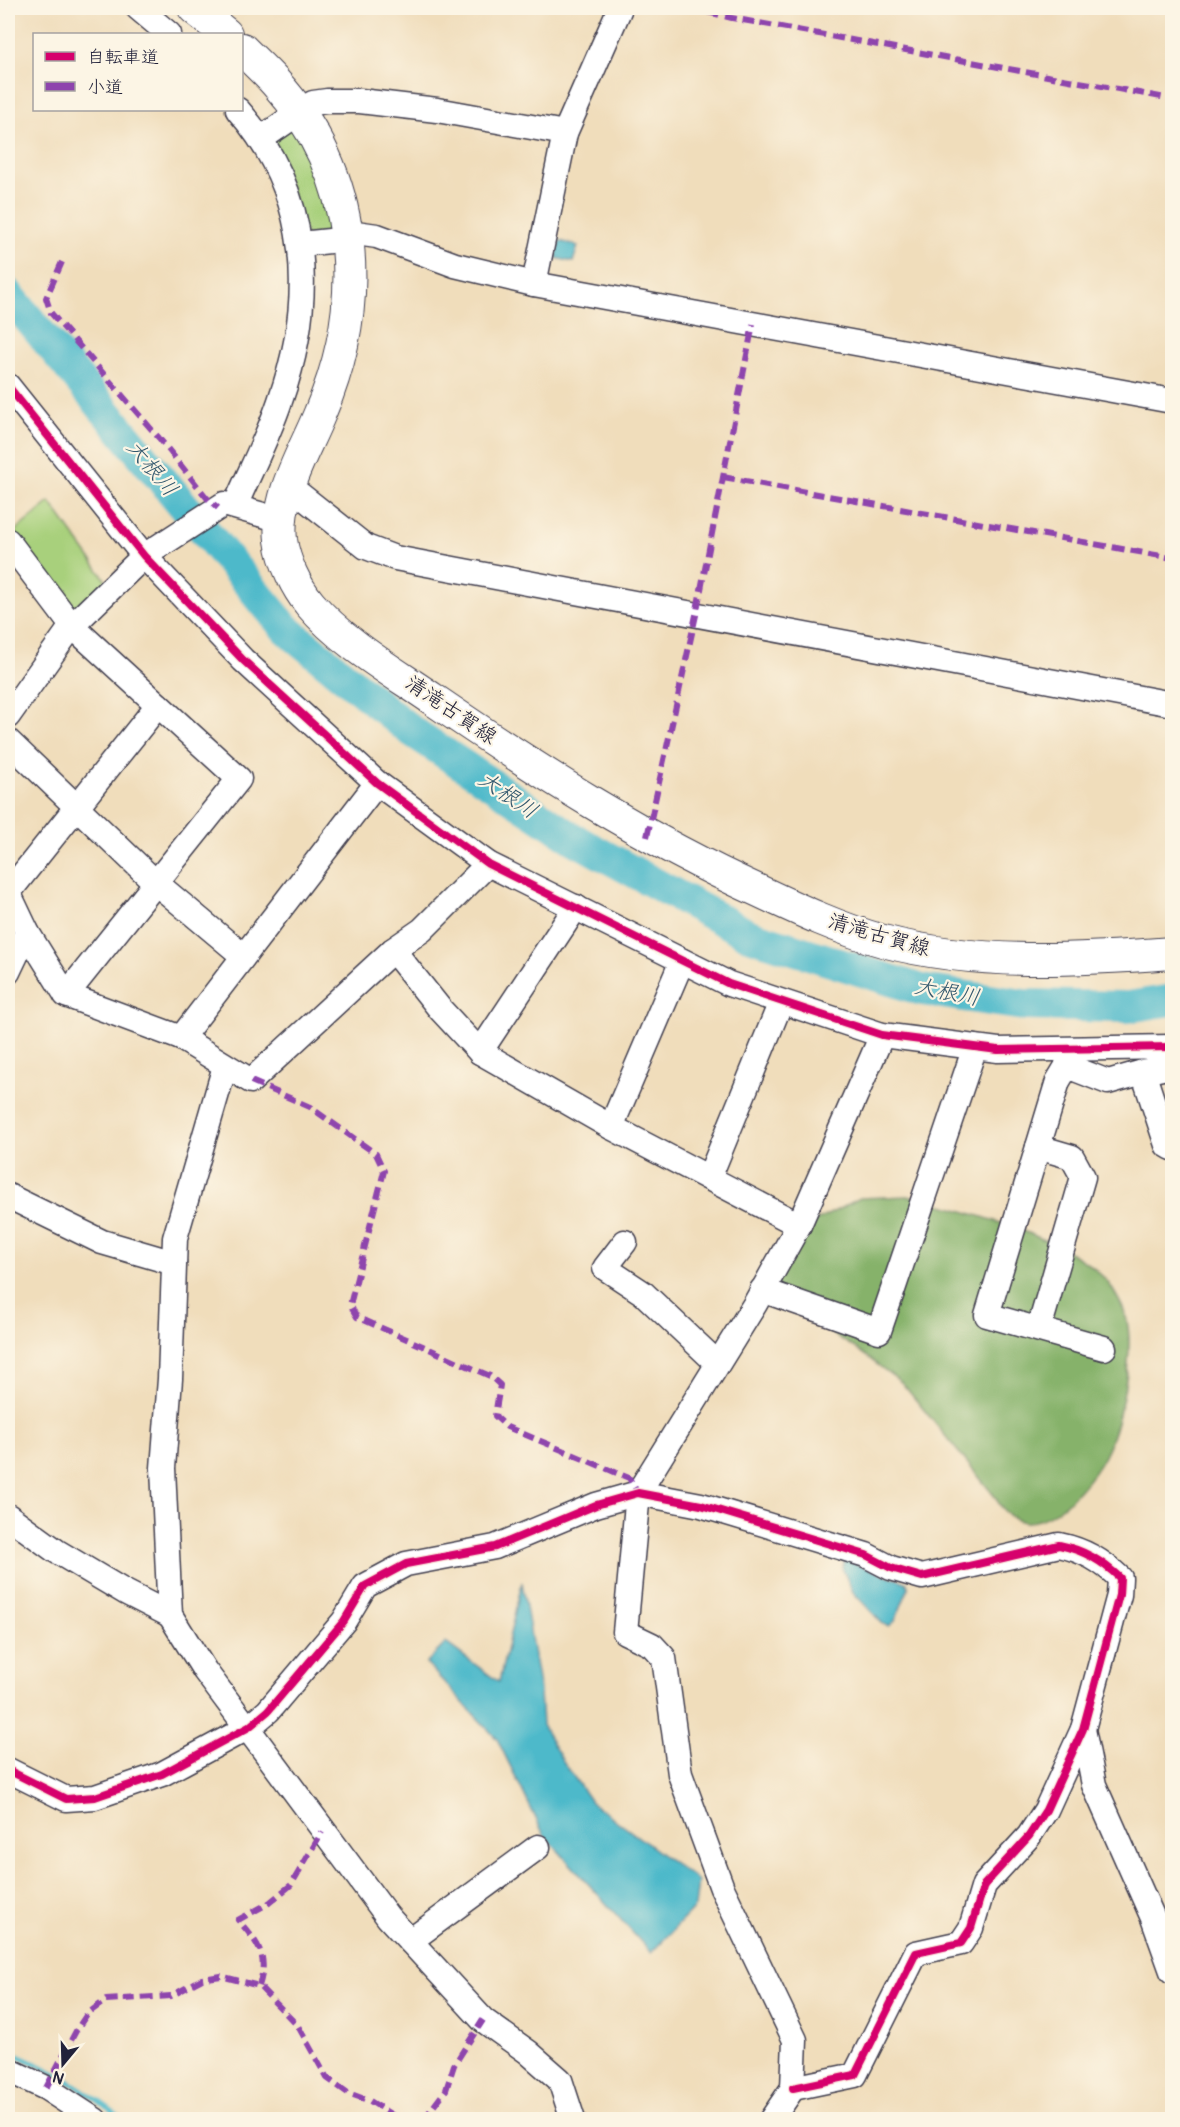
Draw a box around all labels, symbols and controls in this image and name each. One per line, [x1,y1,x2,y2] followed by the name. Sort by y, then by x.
[33,33,243,111] legend
[87,46,159,69] text: 自転車道
[87,76,123,99] text: 小道
[120,434,184,502] water label: 大根川
[400,669,502,751] street label: 清滝古賀線
[473,765,543,825] water label: 大根川
[825,908,933,962] street label: 清滝古賀線
[912,972,982,1012] water label: 大根川
[33,2034,93,2094] north arrow
[50,2066,67,2088] text: N

